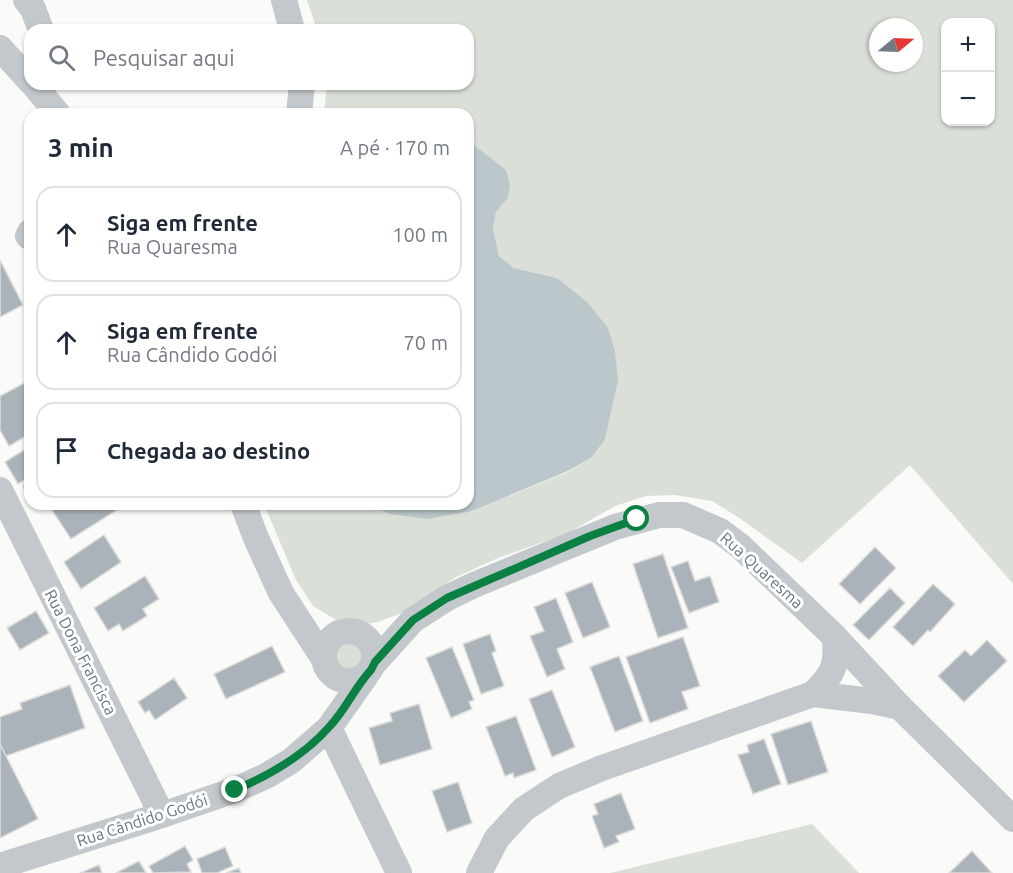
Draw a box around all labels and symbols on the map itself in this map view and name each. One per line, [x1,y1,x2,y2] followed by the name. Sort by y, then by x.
[869,18,923,72] north arrow
[623,505,649,531] route start
[717,528,807,612] street label: Rua Quaresma
[42,586,120,718] street label: Rua Dona Francisca
[221,776,247,802] route end
[74,790,210,850] street label: Rua Cândido Godói

